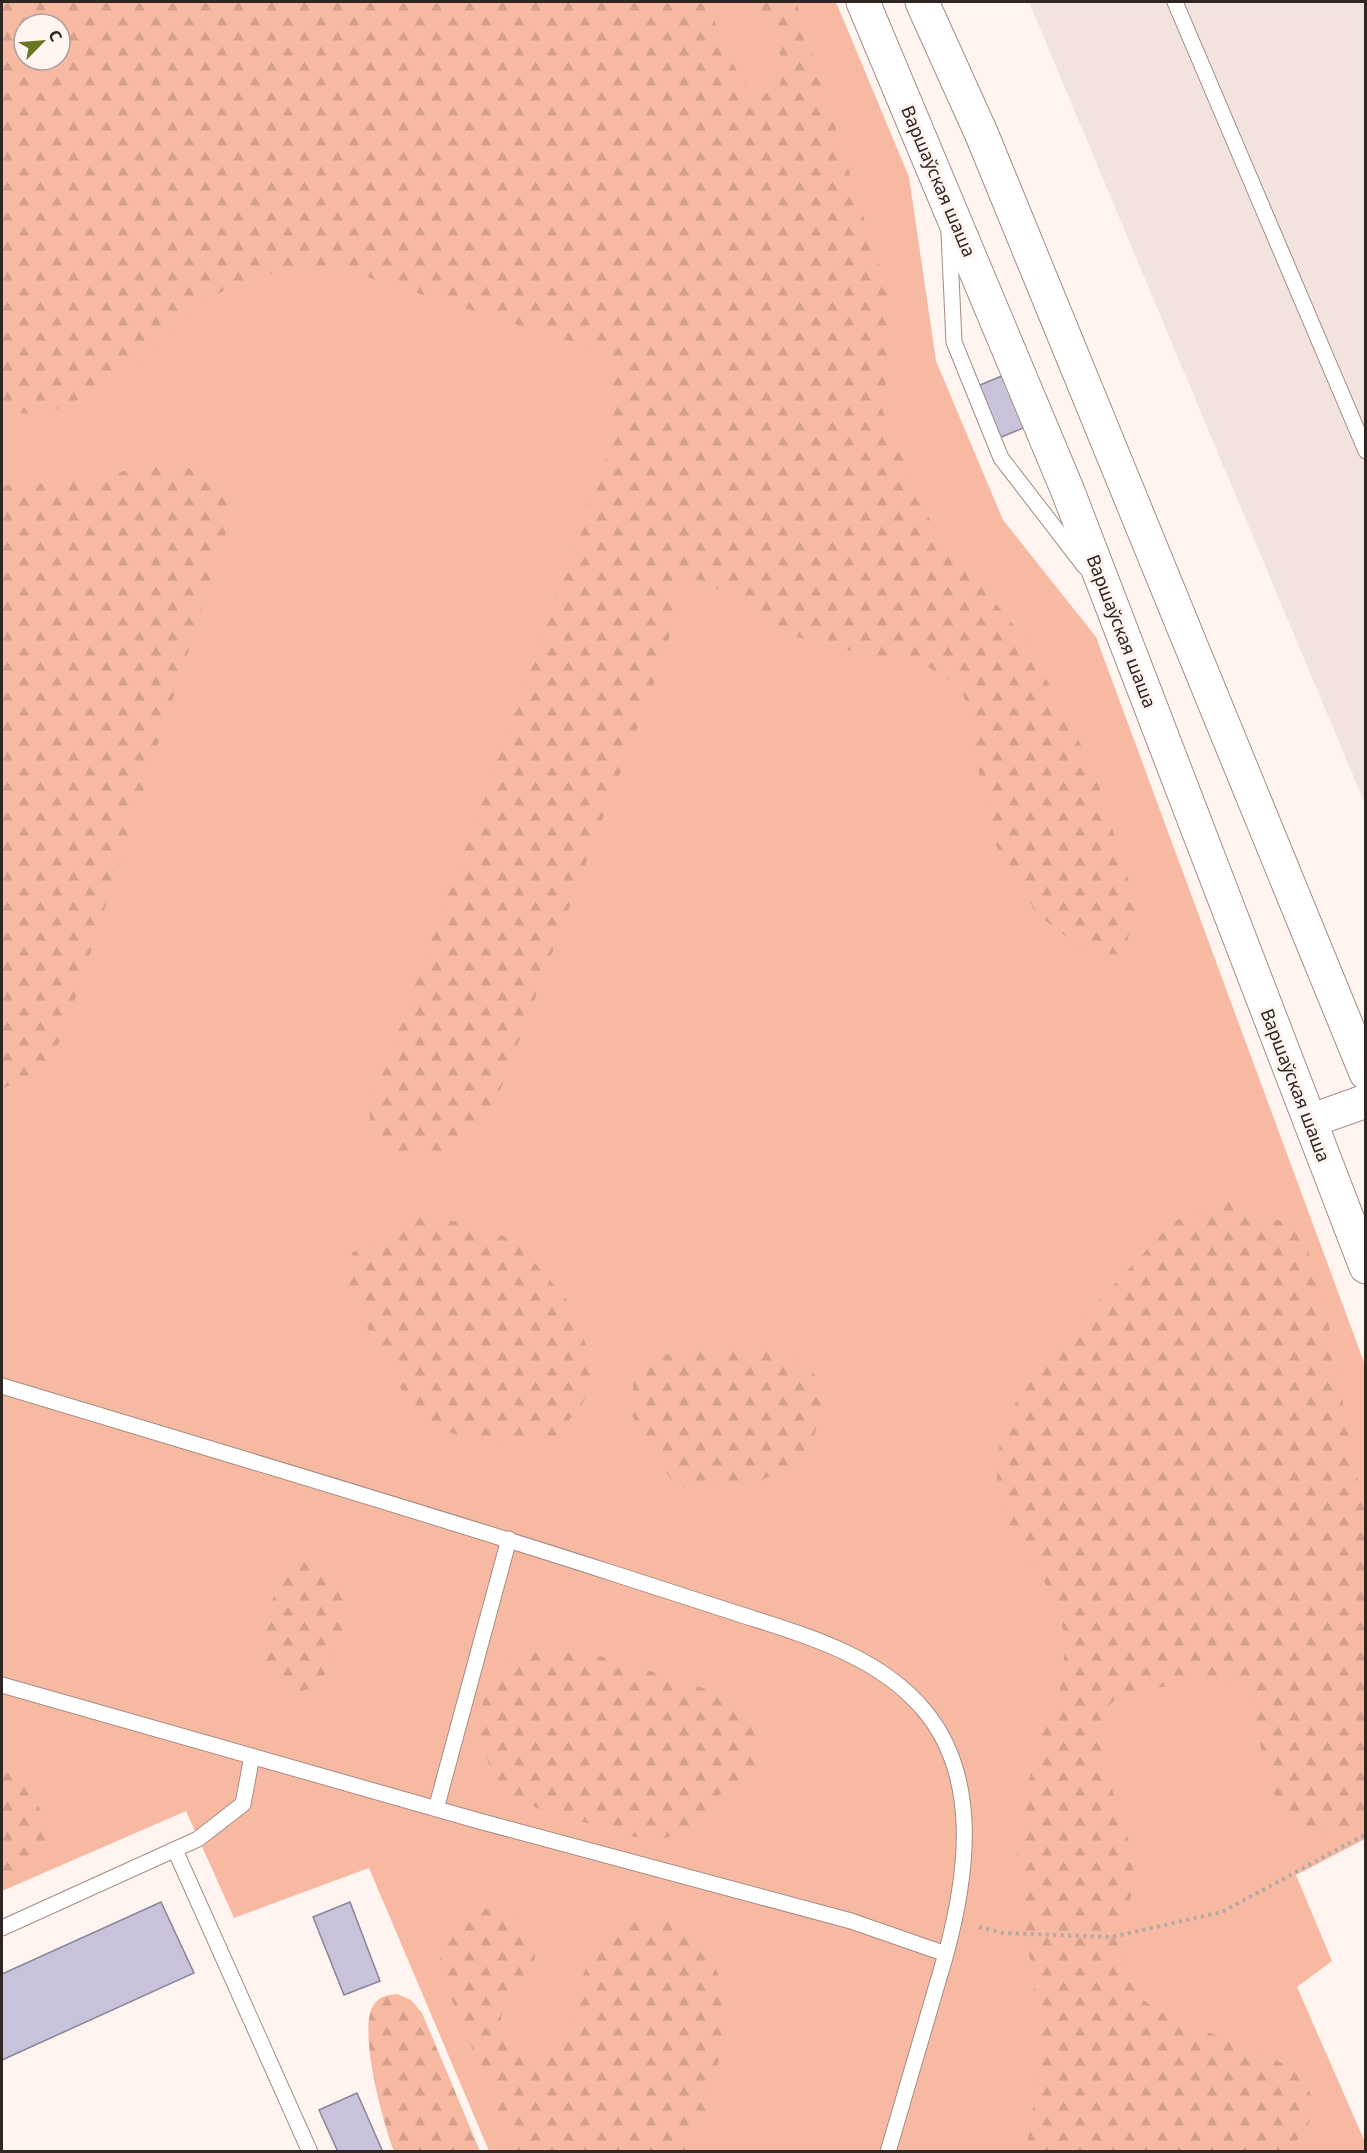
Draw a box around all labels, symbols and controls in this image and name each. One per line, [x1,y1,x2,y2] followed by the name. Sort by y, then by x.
[12,12,72,72] north arrow
[43,26,68,45] text: С
[896,101,982,261] street label: Варшаўская шаша
[1082,551,1162,711] street label: Варшаўская шаша
[1256,1005,1336,1165] street label: Варшаўская шаша

